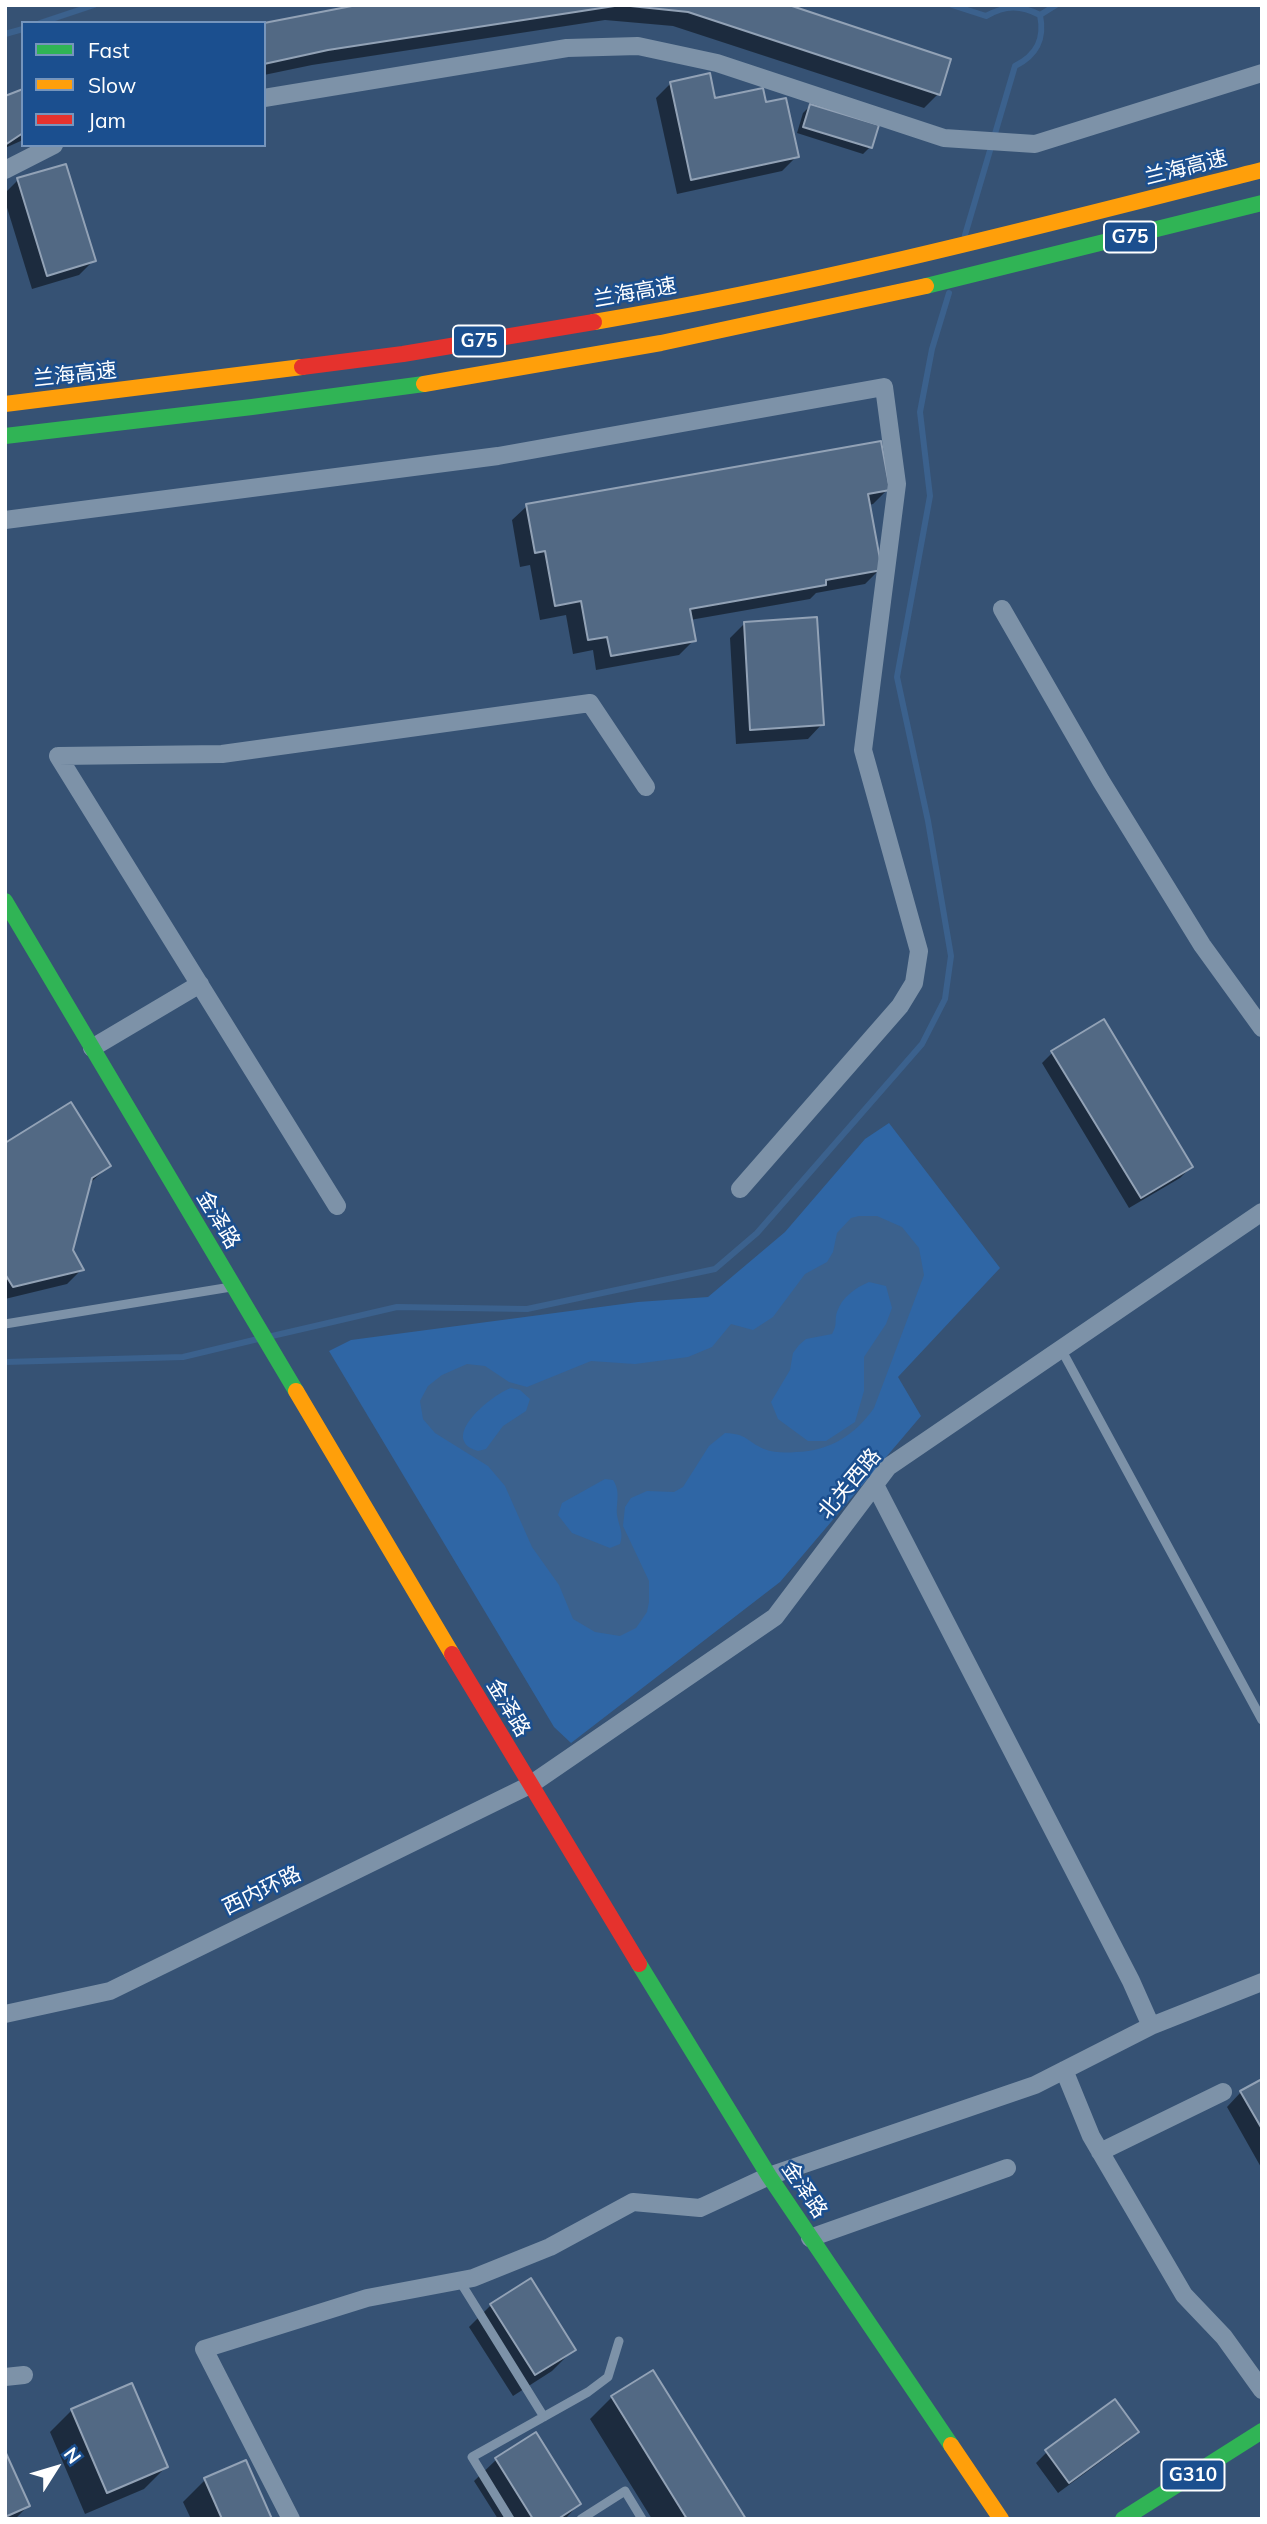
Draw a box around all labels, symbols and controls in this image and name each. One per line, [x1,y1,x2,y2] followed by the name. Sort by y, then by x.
[21,21,266,147] legend
[88,37,130,63] text: Fast
[88,72,136,98] text: Slow
[88,107,126,133] text: Jam
[1142,146,1230,190] street label: 兰海高速
[1104,221,1156,252] road number: G75
[591,273,679,313] street label: 兰海高速
[453,326,505,356] road number: G75
[32,358,118,392] street label: 兰海高速
[191,1187,245,1253] street label: 金泽路
[813,1444,887,1524] street label: 北关西路
[481,1675,535,1741] street label: 金泽路
[219,1861,305,1921] street label: 西内环路
[776,2157,832,2223] street label: 金泽路
[21,2433,91,2503] north arrow
[59,2442,87,2468] text: N
[1162,2460,1224,2490] road number: G310

